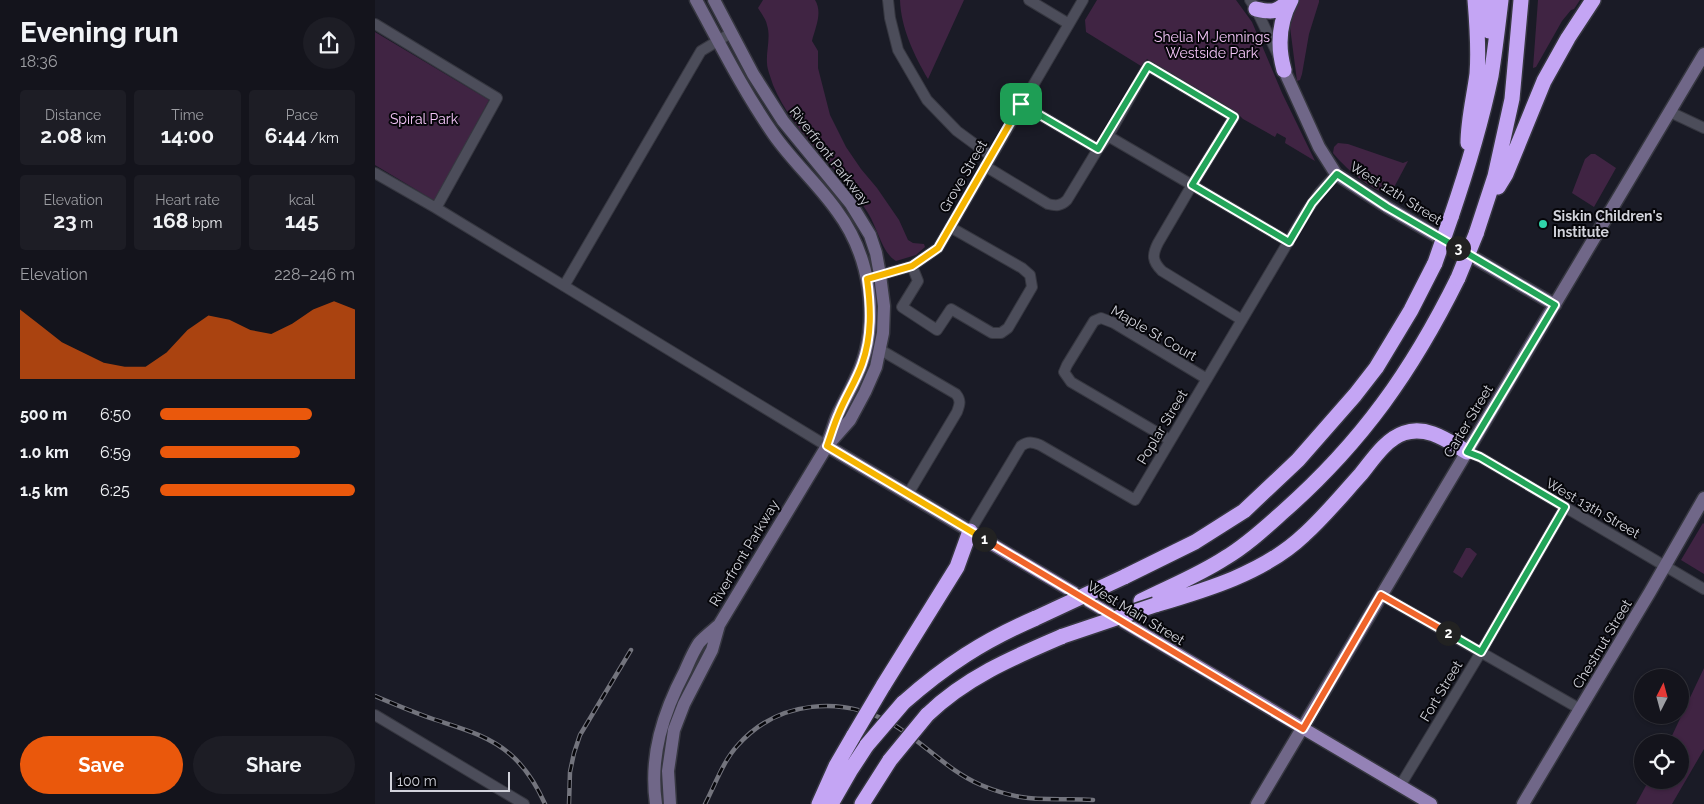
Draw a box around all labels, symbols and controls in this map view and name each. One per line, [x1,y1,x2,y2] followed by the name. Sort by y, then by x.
[20,16,179,49] text: Evening run
[303,17,355,69] button: share
[1154,29,1270,61] park label: Shelia M Jennings Westside Park
[20,52,58,71] text: 18:36
[1000,83,1042,125] pin
[1007,90,1035,118] icon: arrive
[786,103,874,209] street label: Riverfront Parkway
[45,107,101,123] text: Distance
[171,107,204,123] text: Time
[286,107,318,123] text: Pace
[390,111,459,127] park label: Spiral Park
[40,123,82,148] text: 2.08
[161,123,214,148] text: 14:00
[265,123,307,148] text: 6:44
[82,130,106,146] text: km
[307,130,339,146] text: /km
[936,137,990,215] street label: Grove Street
[1347,158,1445,228] street label: West 12th Street
[43,192,103,208] text: Elevation
[155,192,220,208] text: Heart rate
[289,192,315,208] text: kcal
[53,208,77,233] text: 23
[153,208,189,233] text: 168
[285,208,319,233] text: 145
[1553,208,1663,240] place label: Siskin Children's Institute
[77,215,93,231] text: m
[189,215,222,231] text: bpm
[1537,218,1549,230] marker: Siskin Children's Institute
[1445,236,1471,260] pin: 3
[1455,240,1462,256] text: 3
[20,265,88,284] text: Elevation
[274,265,355,284] text: 228–246 m
[1108,302,1200,364] street label: Maple St Court
[1440,382,1496,460] street label: Carter Street
[1134,387,1191,467] street label: Poplar Street
[20,405,67,424] text: 500 m
[100,405,131,424] text: 6:50
[20,443,69,462] text: 1.0 km
[100,443,131,462] text: 6:59
[1543,475,1643,541] street label: West 13th Street
[20,481,68,500] text: 1.5 km
[100,481,130,500] text: 6:25
[706,497,782,609] street label: Riverfront Parkway
[971,526,997,552] pin: 1
[981,531,988,547] text: 1
[1085,578,1188,648] street label: West Main Street
[1569,596,1635,691] street label: Chestnut Street
[1435,620,1461,646] pin: 2
[1445,625,1452,641] text: 2
[1417,657,1466,724] street label: Fort Street
[1634,669,1689,724] north arrow
[1634,669,1689,789] map controls
[1634,734,1689,789] button: locate
[20,736,183,794] button: Save
[193,736,355,794] button: Share
[390,769,510,792] scale bar
[397,773,437,789] text: 100 m

